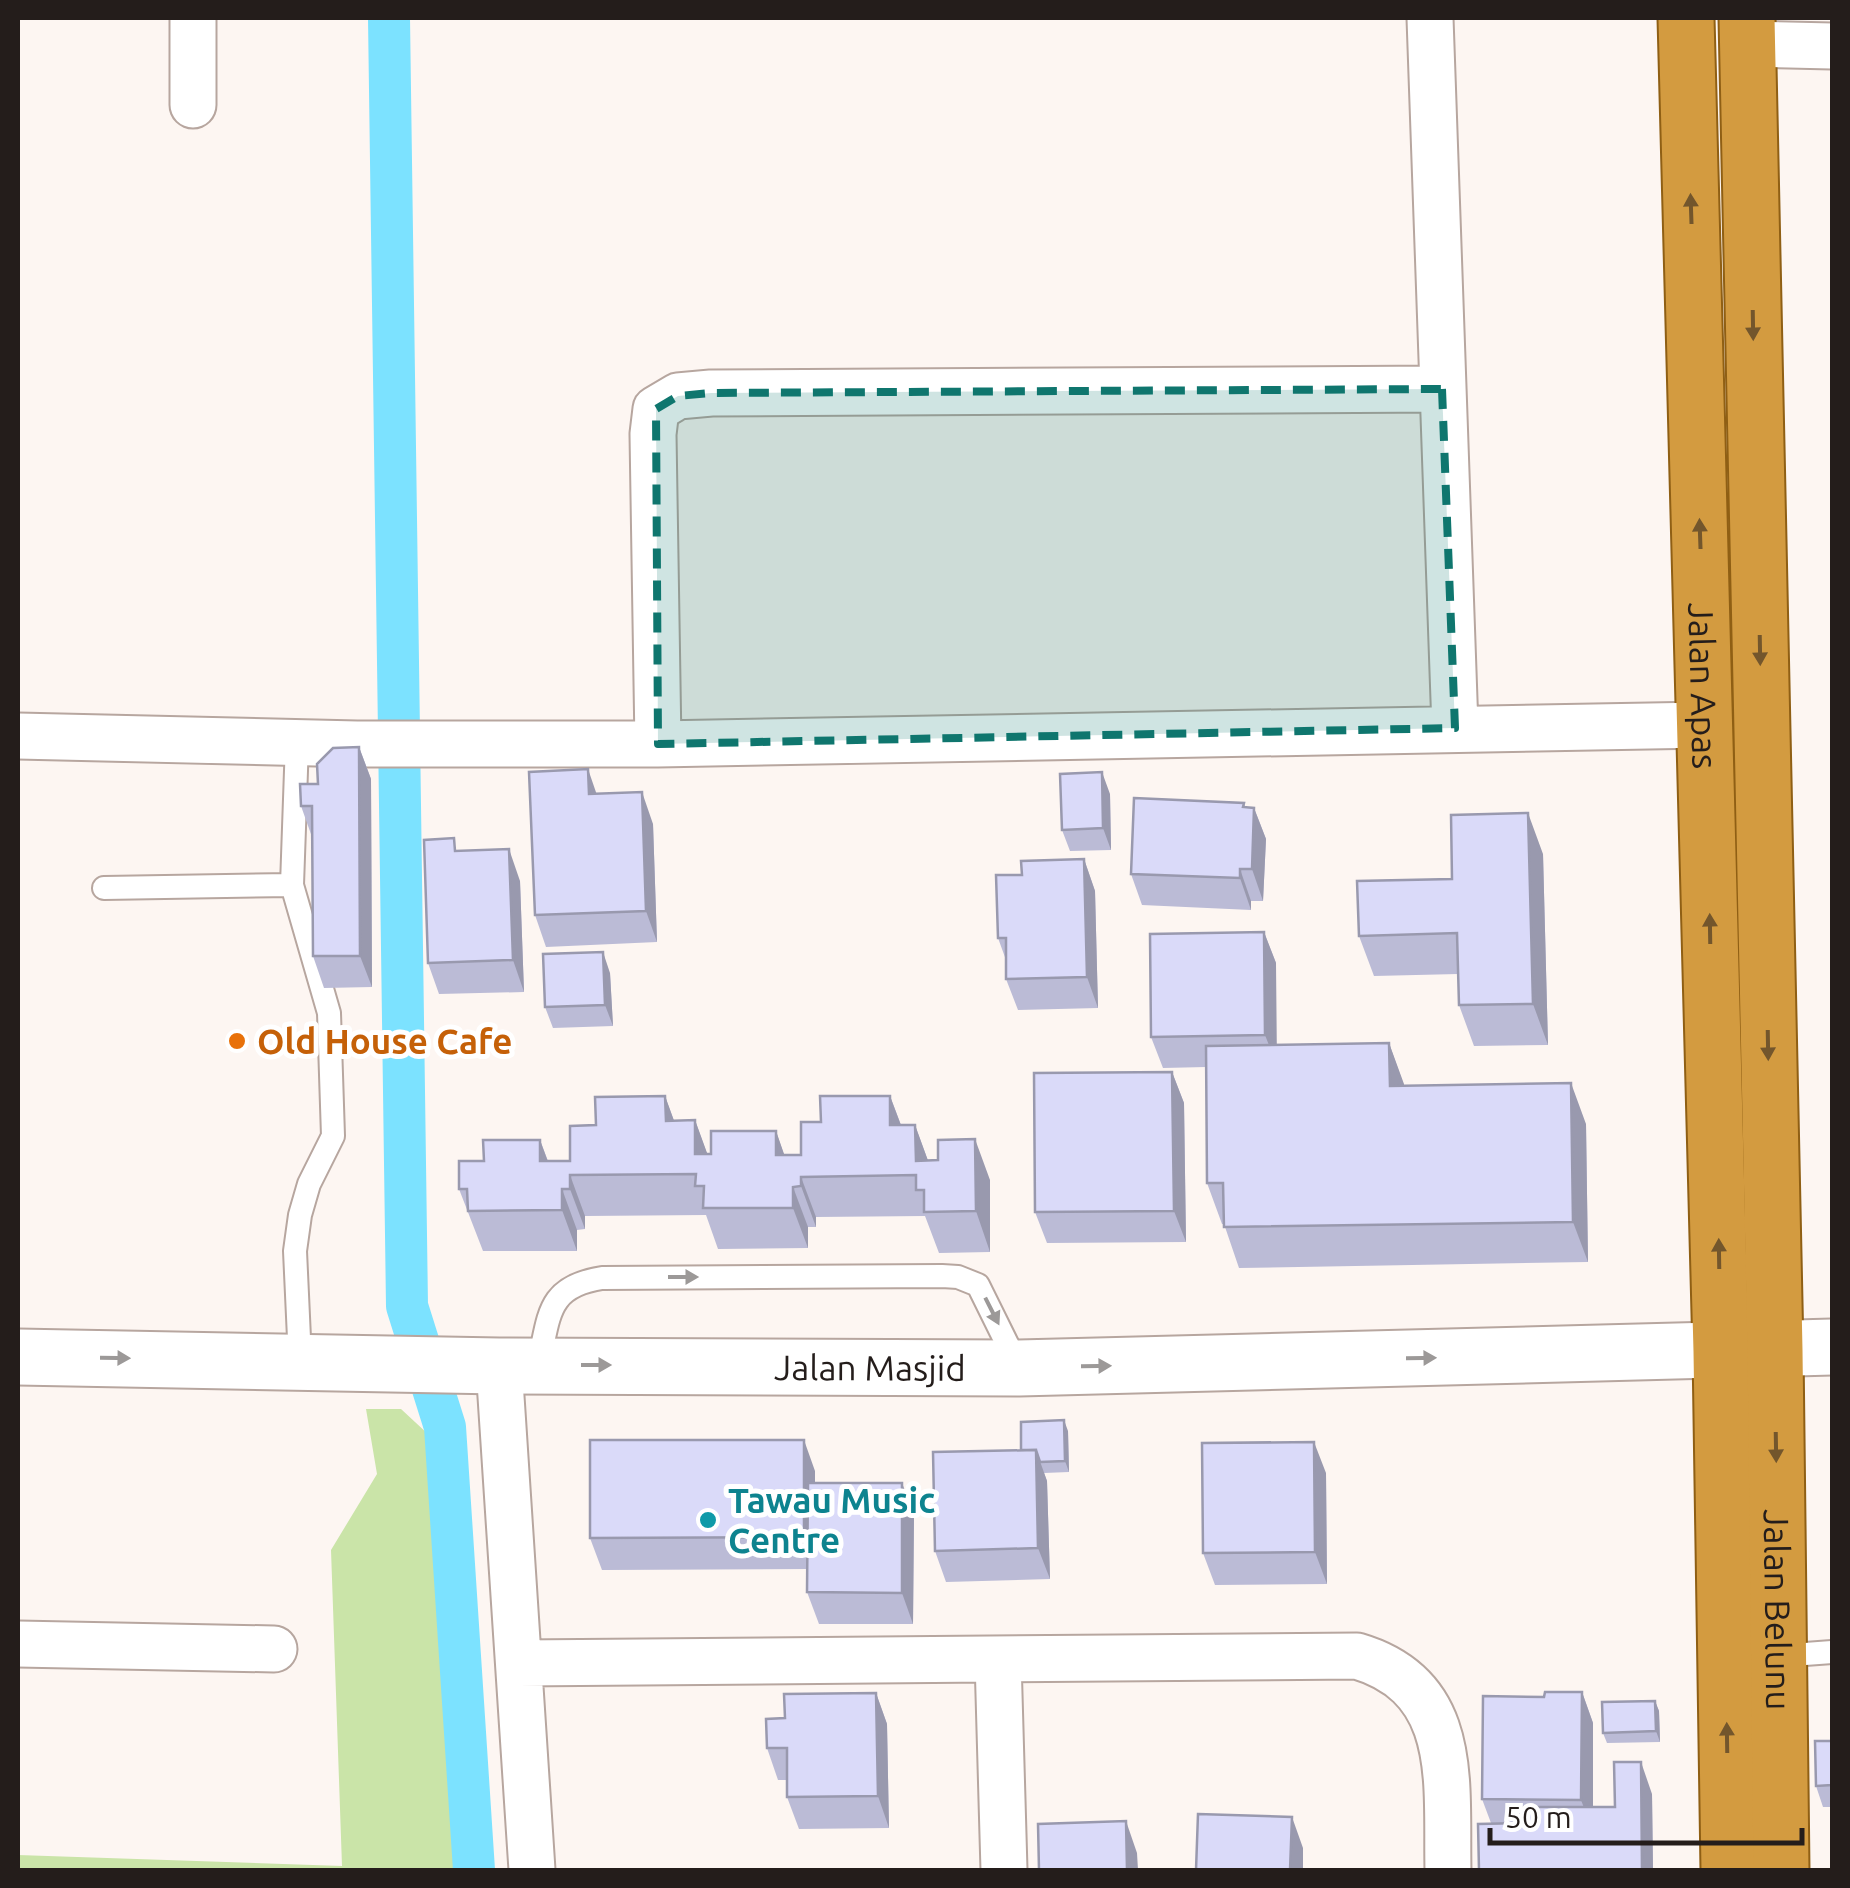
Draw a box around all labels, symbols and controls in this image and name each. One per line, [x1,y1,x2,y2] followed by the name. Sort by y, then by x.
[1683,193,1699,225] one-way arrow
[1746,309,1762,341] one-way arrow
[1692,517,1708,549] one-way arrow
[1681,602,1726,770] street label: Jalan Apas
[1752,634,1768,666] one-way arrow
[1702,912,1718,944] one-way arrow
[257,1021,512,1061] place label: Old House Cafe
[1761,1029,1777,1061] one-way arrow
[226,1030,248,1052] marker: Old House Cafe
[1710,1237,1726,1269] one-way arrow
[668,1269,700,1285] one-way arrow
[983,1296,1000,1325] one-way arrow
[774,1347,966,1388] street label: Jalan Masjid
[99,1350,131,1366] one-way arrow
[1405,1350,1437,1366] one-way arrow
[580,1357,612,1373] one-way arrow
[1080,1358,1112,1374] one-way arrow
[1768,1432,1784,1464] one-way arrow
[728,1480,935,1560] place label: Tawau Music Centre
[697,1509,719,1531] marker: Tawau Music Centre
[1757,1509,1799,1711] street label: Jalan Belunu
[1719,1722,1735,1754] one-way arrow
[1490,1783,1802,1845] scale bar
[1505,1800,1572,1834] text: 50 m

